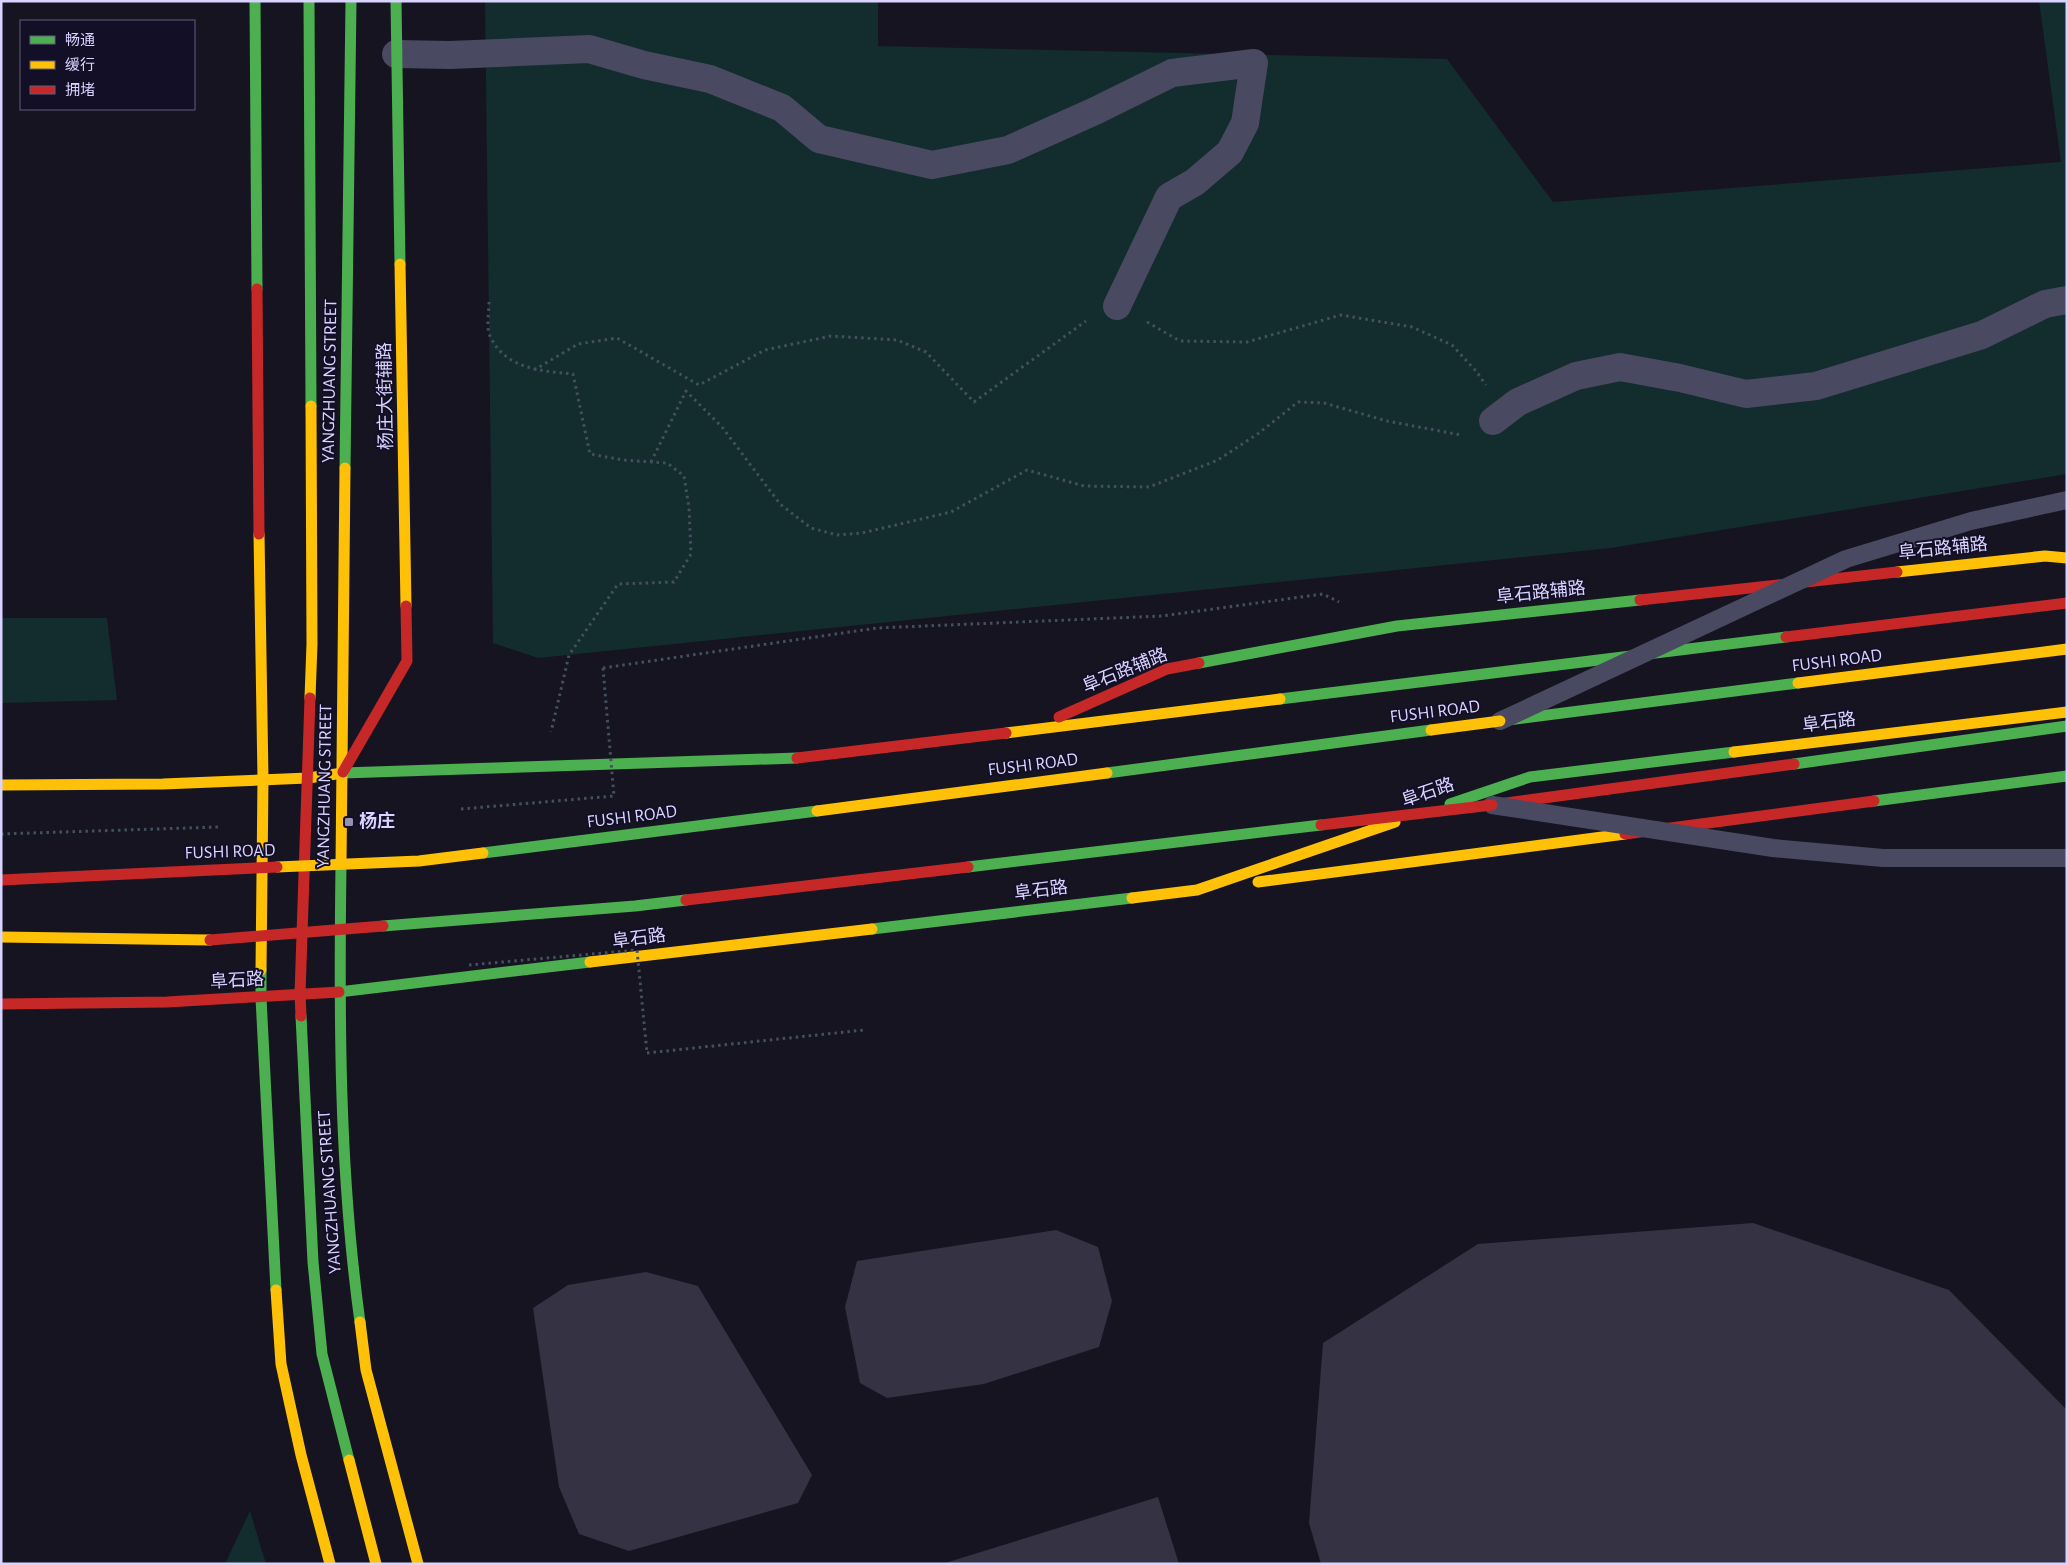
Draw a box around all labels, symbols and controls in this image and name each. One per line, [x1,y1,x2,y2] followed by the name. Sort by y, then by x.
[20,20,195,110] legend
[65,32,95,48] text: 畅通
[65,57,95,73] text: 缓行
[65,82,95,98] text: 拥堵
[320,299,340,463] street label: YANGZHUANG STREET
[374,342,396,450] street label: 杨庄大街辅路
[1897,533,1989,563] street label: 阜石路辅路
[1495,577,1587,607] street label: 阜石路辅路
[1079,644,1170,696] street label: 阜石路辅路
[1791,647,1883,675] street label: FUSHI ROAD
[1389,698,1481,726] street label: FUSHI ROAD
[315,704,335,868] street label: YANGZHUANG STREET
[1801,709,1857,735] street label: 阜石路
[987,751,1079,779] street label: FUSHI ROAD
[1399,774,1456,810] street label: 阜石路
[586,803,678,831] street label: FUSHI ROAD
[359,811,395,831] place label: 杨庄
[343,816,355,828] marker: 杨庄
[184,841,276,863] street label: FUSHI ROAD
[1013,877,1069,903] street label: 阜石路
[611,925,667,951] street label: 阜石路
[209,969,264,991] street label: 阜石路
[315,1109,345,1274] street label: YANGZHUANG STREET

